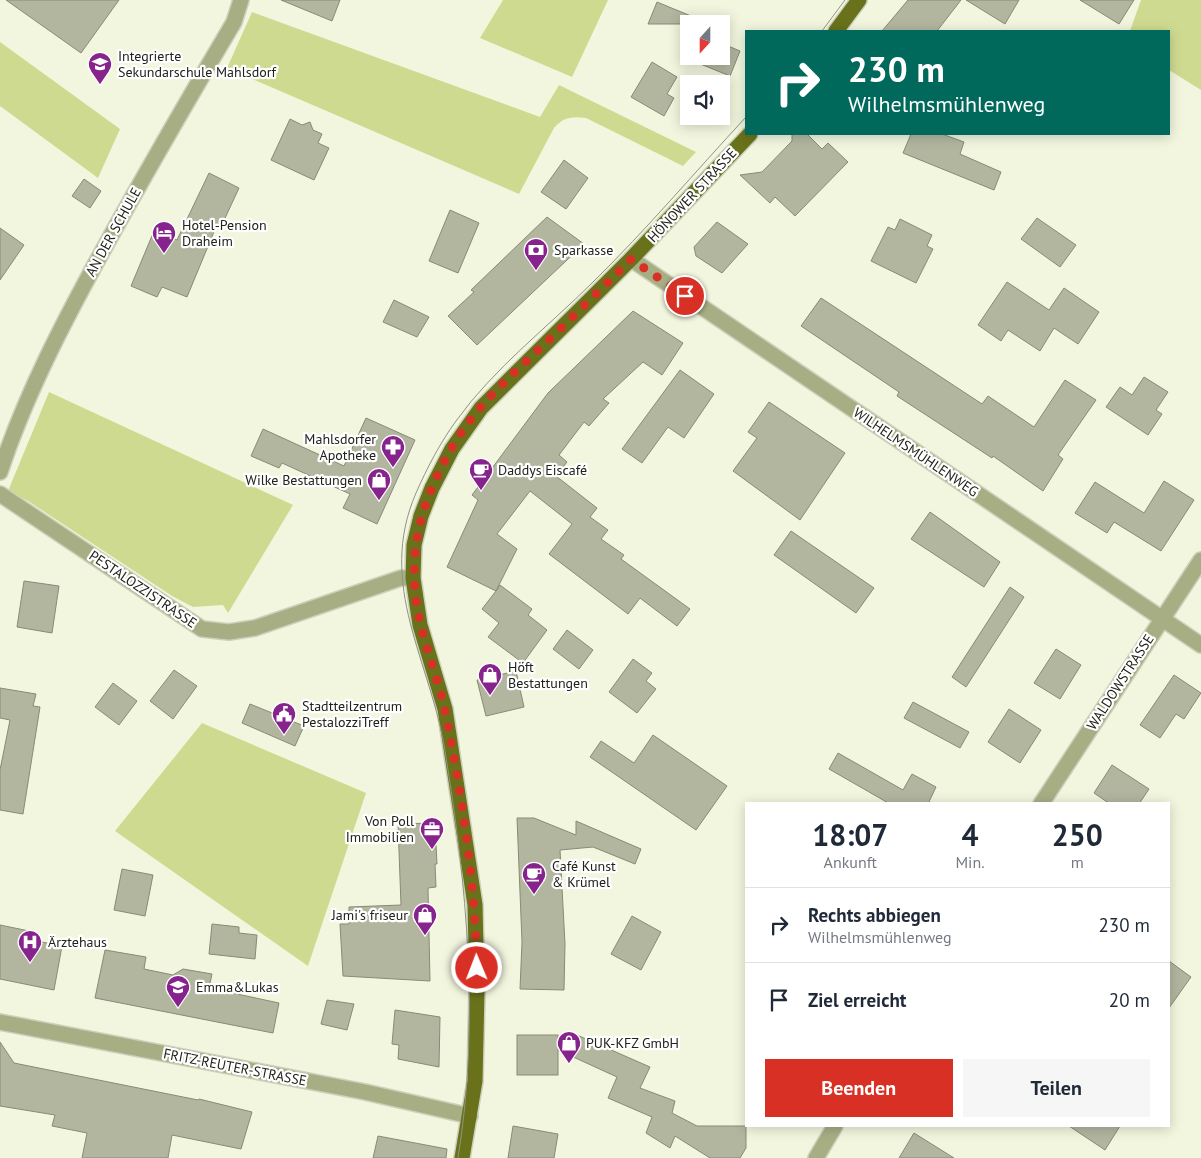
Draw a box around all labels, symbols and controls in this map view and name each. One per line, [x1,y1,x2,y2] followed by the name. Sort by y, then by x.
[680,15,730,65] north arrow
[680,15,730,125] map controls
[848,46,945,92] text: 230 m
[118,47,276,81] place label: Integrierte Sekundarschule Mahlsdorf
[765,50,830,115] icon: right
[87,51,113,85] school or university icon: Integrierte Sekundarschule Mahlsdorf
[680,75,730,125] button: sound
[848,90,1045,118] text: Wilhelmsmühlenweg
[644,144,740,246] street label: HÖNOWER STRASSE
[81,184,145,280] street label: AN DER SCHULE
[182,216,267,250] place label: Hotel-Pension Draheim
[151,220,177,254] hotel icon: Hotel-Pension Draheim
[523,237,549,271] bank icon: Sparkasse
[554,241,613,259] place label: Sparkasse
[664,275,706,317] pin
[671,282,699,310] icon: arrive
[850,403,982,501] street label: WILHELMSMÜHLENWEG
[304,430,376,464] place label: Mahlsdorfer Apotheke
[380,434,406,468] pharmacy icon: Mahlsdorfer Apotheke
[468,457,494,491] cafe icon: Daddys Eiscafé
[498,461,587,479] place label: Daddys Eiscafé
[366,467,392,501] shop icon: Wilke Bestattungen
[245,471,362,489] place label: Wilke Bestattungen
[86,546,200,632] street label: PESTALOZZISTRASSE
[1082,631,1158,733] street label: WALDOWSTRASSE
[508,658,588,692] place label: Höft Bestattungen
[477,662,503,696] shop icon: Höft Bestattungen
[302,697,402,731] place label: Stadtteilzentrum PestalozziTreff
[271,701,297,735] public building icon: Stadtteilzentrum PestalozziTreff
[346,812,414,846] place label: Von Poll Immobilien
[812,815,888,854] text: 18:07
[962,815,979,854] text: 4
[1052,815,1103,854] text: 250
[419,816,445,850] office icon: Von Poll Immobilien
[824,852,877,872] text: Ankunft
[955,852,985,872] text: Min.
[1071,852,1084,872] text: m
[552,857,616,891] place label: Café Kunst & Krümel
[521,861,547,895] cafe icon: Café Kunst & Krümel
[412,902,438,936] shop icon: Jami's friseur
[808,903,941,927] text: Rechts abbiegen
[331,906,408,924] place label: Jami's friseur
[765,911,793,939] icon: right
[1098,913,1150,937] text: 230 m
[808,927,952,947] text: Wilhelmsmühlenweg
[17,929,43,963] hospital icon: Ärztehaus
[48,933,107,951] place label: Ärztehaus
[450,941,502,993] position arrow
[165,974,191,1008] school or university icon: Emma&Lukas
[196,978,279,996] place label: Emma&Lukas
[765,986,793,1014] icon: arrive
[808,988,906,1012] text: Ziel erreicht
[1109,988,1150,1012] text: 20 m
[556,1030,582,1064] shop icon: PUK-KFZ GmbH
[586,1034,679,1052] place label: PUK-KFZ GmbH
[162,1044,308,1090] street label: FRITZ-REUTER-STRASSE
[765,1059,953,1117] button: Beenden
[963,1059,1150,1117] button: Teilen

